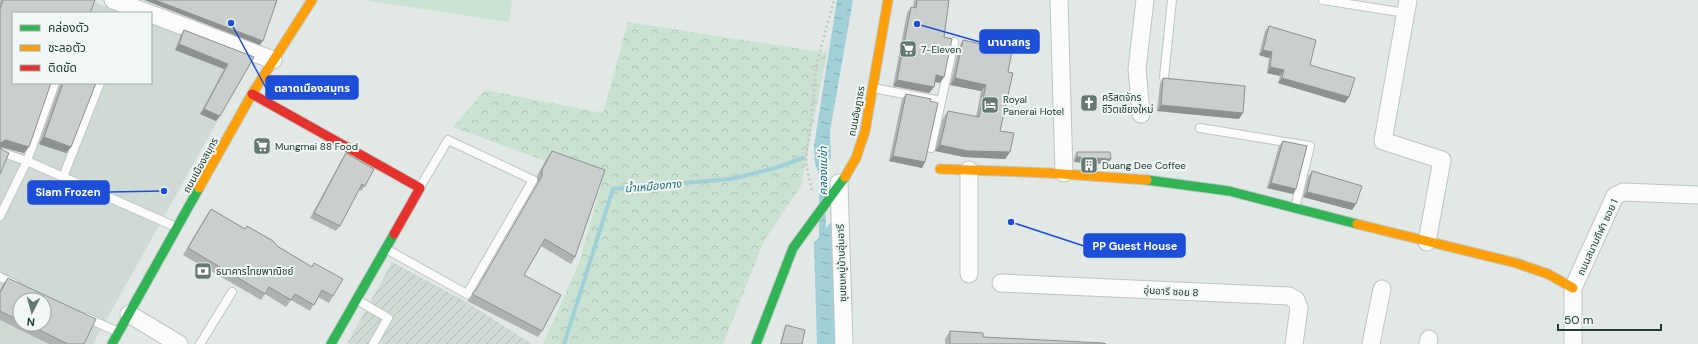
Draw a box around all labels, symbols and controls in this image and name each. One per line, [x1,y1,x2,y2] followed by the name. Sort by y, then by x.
[12,12,152,84] legend
[48,20,89,36] text: คล่องตัว
[980,30,1039,53] callout: นานาสกรู
[988,35,1031,49] text: นานาสกรู
[898,39,918,59] supermarket icon: 7-Eleven
[48,40,86,56] text: ชะลอตัว
[921,43,961,56] place label: 7-Eleven
[48,60,77,76] text: ติดขัด
[266,76,358,99] callout: ตลาดเมืองสมุทร
[274,81,350,95] text: ตลาดเมืองสมุทร
[845,85,868,137] street label: ถนนอัษฎาธร
[1102,91,1153,116] place label: คริสตจักร ชีวิตเชียงใหม่
[1003,93,1064,118] place label: Royal Panerai Hotel
[1079,93,1099,113] church icon: คริสตจักร ชีวิตเชียงใหม่
[980,95,1000,115] hotel icon: Royal Panerai Hotel
[180,135,221,195] street label: ถนนเมืองสมุทร
[252,136,272,156] supermarket icon: Mungmai 88 Food
[275,140,358,153] place label: Mungmai 88 Food
[816,146,830,195] water label: คลองแม่ข่า
[1079,155,1099,175] building icon: Duang Dee Coffee
[1102,159,1186,172] place label: Duang Dee Coffee
[624,175,683,195] water label: น้ำเหมืองกาง
[28,181,109,204] callout: Siam Frozen
[35,185,101,199] text: Siam Frozen
[1574,197,1621,277] street label: ถนนสนามกีฬา ซอย 1
[834,223,849,302] street label: ชุมชนหมู่บ้านอุ่นอารี
[1084,234,1185,257] callout: PP Guest House
[1093,239,1178,253] text: PP Guest House
[193,261,213,281] bank icon: ธนาคารไทยพาณิชย์
[216,265,293,278] place label: ธนาคารไทยพาณิชย์
[1143,284,1199,299] street label: อุ่นอารี ซอย 8
[12,292,52,332] north arrow
[1558,306,1661,332] scale bar
[1564,312,1593,328] text: 50 m
[26,315,36,329] text: N

